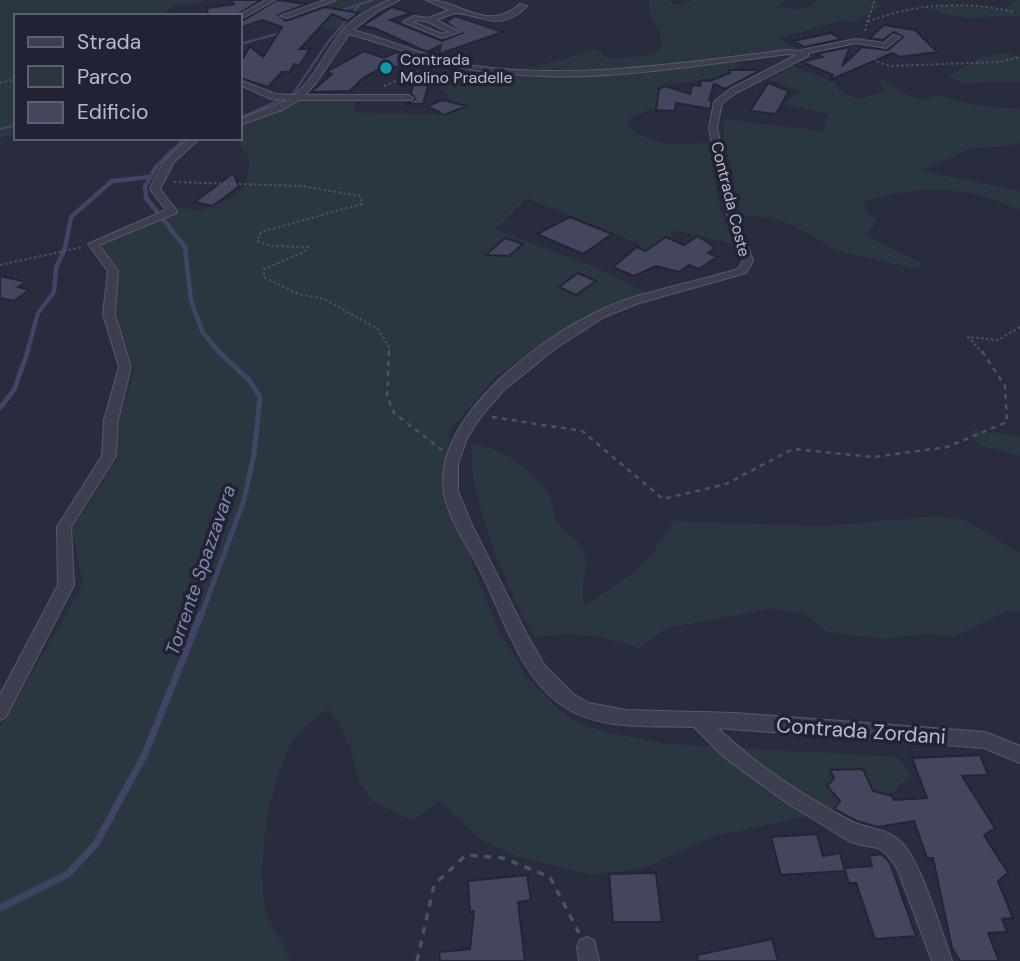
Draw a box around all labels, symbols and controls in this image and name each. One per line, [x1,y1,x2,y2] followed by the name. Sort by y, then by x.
[14,14,242,140] legend
[77,28,141,56] text: Strada
[400,49,513,88] place label: Contrada Molino Pradelle
[378,60,394,76] marker: Contrada Molino Pradelle
[77,63,132,91] text: Parco
[77,98,148,126] text: Edificio
[706,139,755,259] street label: Contrada Coste
[160,482,241,659] water label: Torrente Spazzavara
[775,711,947,751] street label: Contrada Zordani

